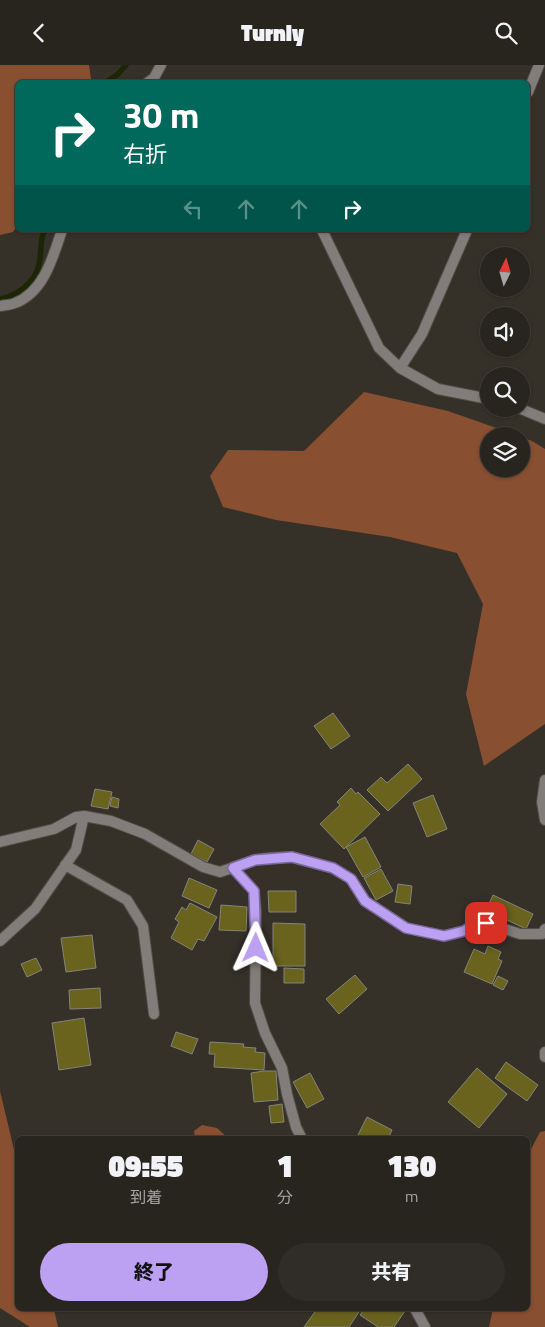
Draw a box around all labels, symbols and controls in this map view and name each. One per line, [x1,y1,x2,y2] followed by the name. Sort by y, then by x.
[241,16,304,50] text: Turnly
[25,19,53,47] icon: back
[492,19,520,47] icon: search
[123,88,199,142] text: 30 m
[40,100,105,165] icon: right
[123,137,167,171] text: 右折
[179,195,207,223] icon: left
[232,195,260,223] icon: ahead
[285,195,313,223] icon: ahead
[338,195,366,223] icon: right
[480,247,530,297] north arrow
[480,247,530,477] map controls
[480,307,530,357] button: sound
[480,367,530,417] button: search
[480,427,530,477] button: layers
[465,902,507,944] pin
[472,909,500,937] icon: arrive
[229,921,281,973] position arrow
[109,1143,183,1189] text: 09:55
[277,1143,293,1189] text: 1
[387,1143,436,1189] text: 130
[405,1184,418,1208] text: m
[130,1185,162,1209] text: 到着
[277,1185,293,1209] text: 分
[40,1243,268,1301] button: 終了
[278,1243,505,1301] button: 共有

